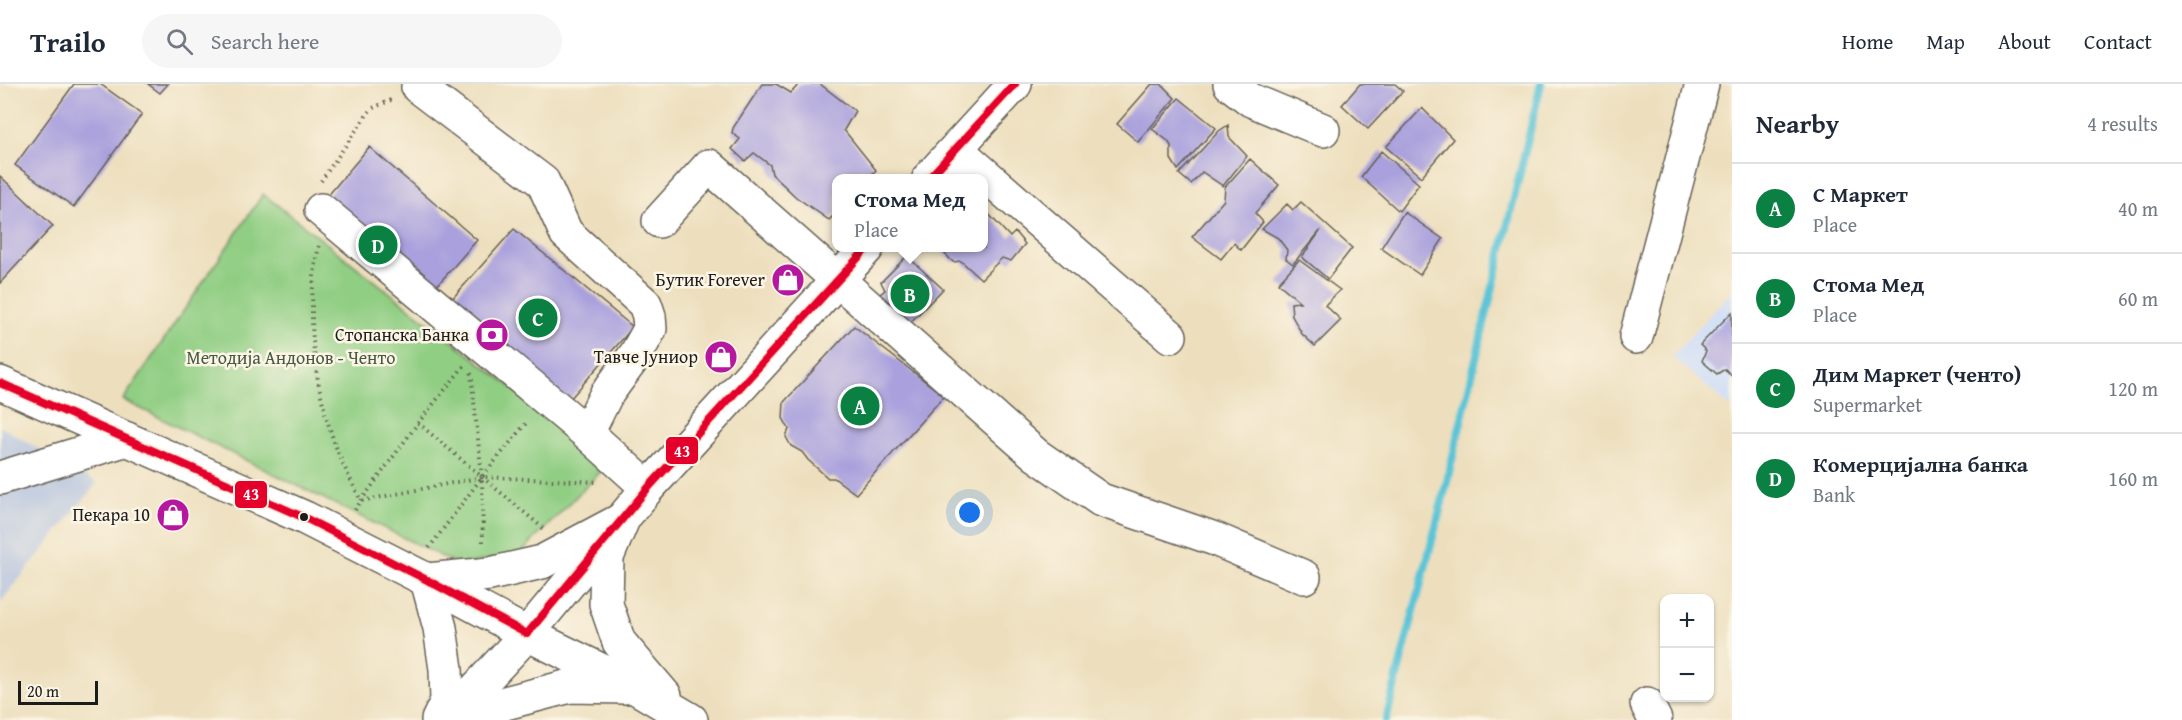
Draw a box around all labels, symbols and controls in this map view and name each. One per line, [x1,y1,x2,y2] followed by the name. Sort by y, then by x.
[142,14,562,68] search box
[30,21,106,62] text: Trailo
[163,25,196,58] icon: search
[211,25,319,57] text: Search here
[1842,26,1893,57] text: Home
[1926,26,1965,57] text: Map
[1998,26,2051,57] text: About
[2084,26,2152,57] text: Contact
[1756,104,1839,143] text: Nearby
[2087,109,2158,138] text: 4 results
[832,174,988,252] popup
[1813,178,1908,210] text: С Маркет
[854,183,966,215] text: Стома Мед
[1769,194,1782,223] text: A
[2118,194,2158,223] text: 40 m
[1813,210,1857,239] text: Place
[854,215,898,244] text: Place
[358,222,398,268] pin: D
[770,262,806,298] shop icon: Бутик Forever
[656,266,766,293] place label: Бутик Forever
[1813,268,1924,300] text: Стома Мед
[890,272,930,316] pin: B
[1769,284,1782,313] text: B
[2118,284,2158,313] text: 60 m
[518,296,558,340] pin: C
[1813,300,1857,329] text: Place
[474,317,510,353] bank icon: Стопанска Банка
[335,321,469,348] place label: Стопанска Банка
[703,339,739,375] shop icon: Тавче Јуниор
[594,343,698,370] place label: Тавче Јуниор
[187,344,395,371] park label: Методија Андонов - Ченто
[1813,358,2021,390] text: Дим Маркет (ченто)
[1770,374,1781,403] text: C
[2108,374,2158,403] text: 120 m
[840,384,880,428] pin: A
[1813,390,1922,419] text: Supermarket
[665,436,699,465] line badge: 43
[674,439,690,463] text: 43
[1813,448,2028,480] text: Комерцијална банка
[1769,464,1782,493] text: D
[2108,464,2158,493] text: 160 m
[234,480,268,509] line badge: 43
[1813,480,1855,509] text: Bank
[243,482,259,506] text: 43
[155,497,191,533] shop icon: Пекара 10
[955,498,984,527] your location
[72,501,150,528] place label: Пекара 10
[298,511,310,523] unlabelled marker
[1660,594,1714,702] map controls
[1660,594,1714,648] button: +
[1660,648,1714,702] button: −
[18,678,98,706] scale bar
[27,679,59,703] text: 20 m

